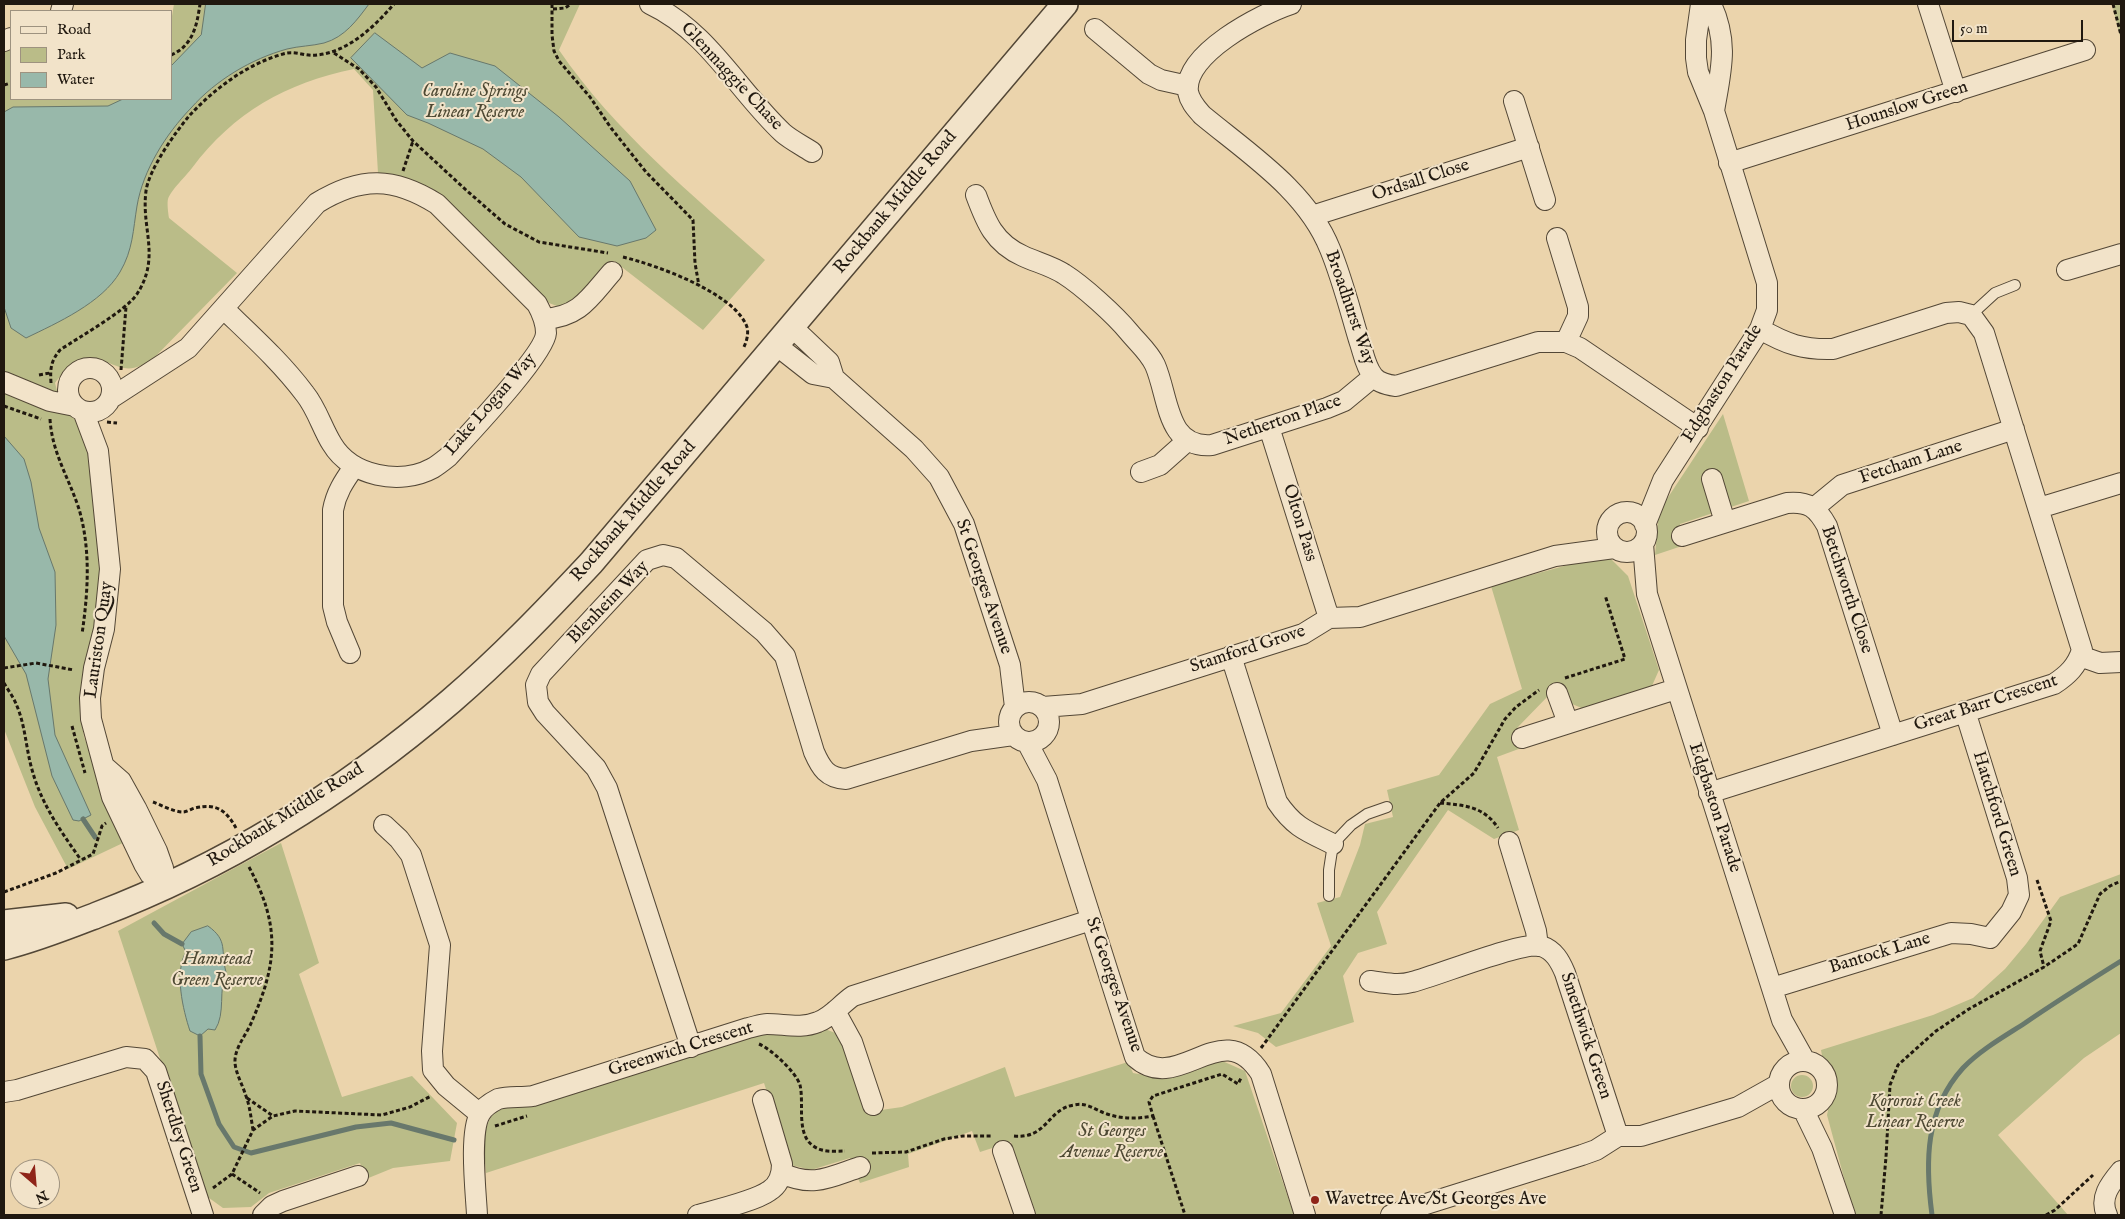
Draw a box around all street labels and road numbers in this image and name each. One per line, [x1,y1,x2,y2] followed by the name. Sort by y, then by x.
[675,18,787,136] street label: Glenmaggie Chase
[1843,77,1971,137] street label: Hounslow Green
[830,127,962,279] street label: Rockbank Middle Road
[1370,155,1472,207] street label: Ordsall Close
[1319,248,1379,368] street label: Broadhurst Way
[1678,321,1768,447] street label: Edgbaston Parade
[441,349,541,461] street label: Lake Logan Way
[1222,391,1344,451] street label: Netherton Place
[1857,436,1965,490] street label: Fetcham Lane
[567,437,701,587] street label: Rockbank Middle Road
[1277,482,1321,564] street label: Olton Pass
[950,517,1016,657] street label: St Georges Avenue
[1815,523,1877,657] street label: Betchworth Close
[564,557,654,649] street label: Blenheim Way
[81,580,119,700] street label: Lauriston Quay
[1188,621,1308,679] street label: Stamford Grove
[1912,671,2060,737] street label: Great Barr Crescent
[1683,740,1745,876] street label: Edgbaston Parade
[1967,749,2025,879] street label: Hatchford Green
[204,759,368,873] street label: Rockbank Middle Road
[1080,915,1146,1055] street label: St Georges Avenue
[1827,928,1933,980] street label: Bantock Lane
[1554,970,1616,1102] street label: Smethwick Green
[606,1018,756,1082] street label: Greenwich Crescent
[150,1078,206,1196] street label: Sherdley Green

